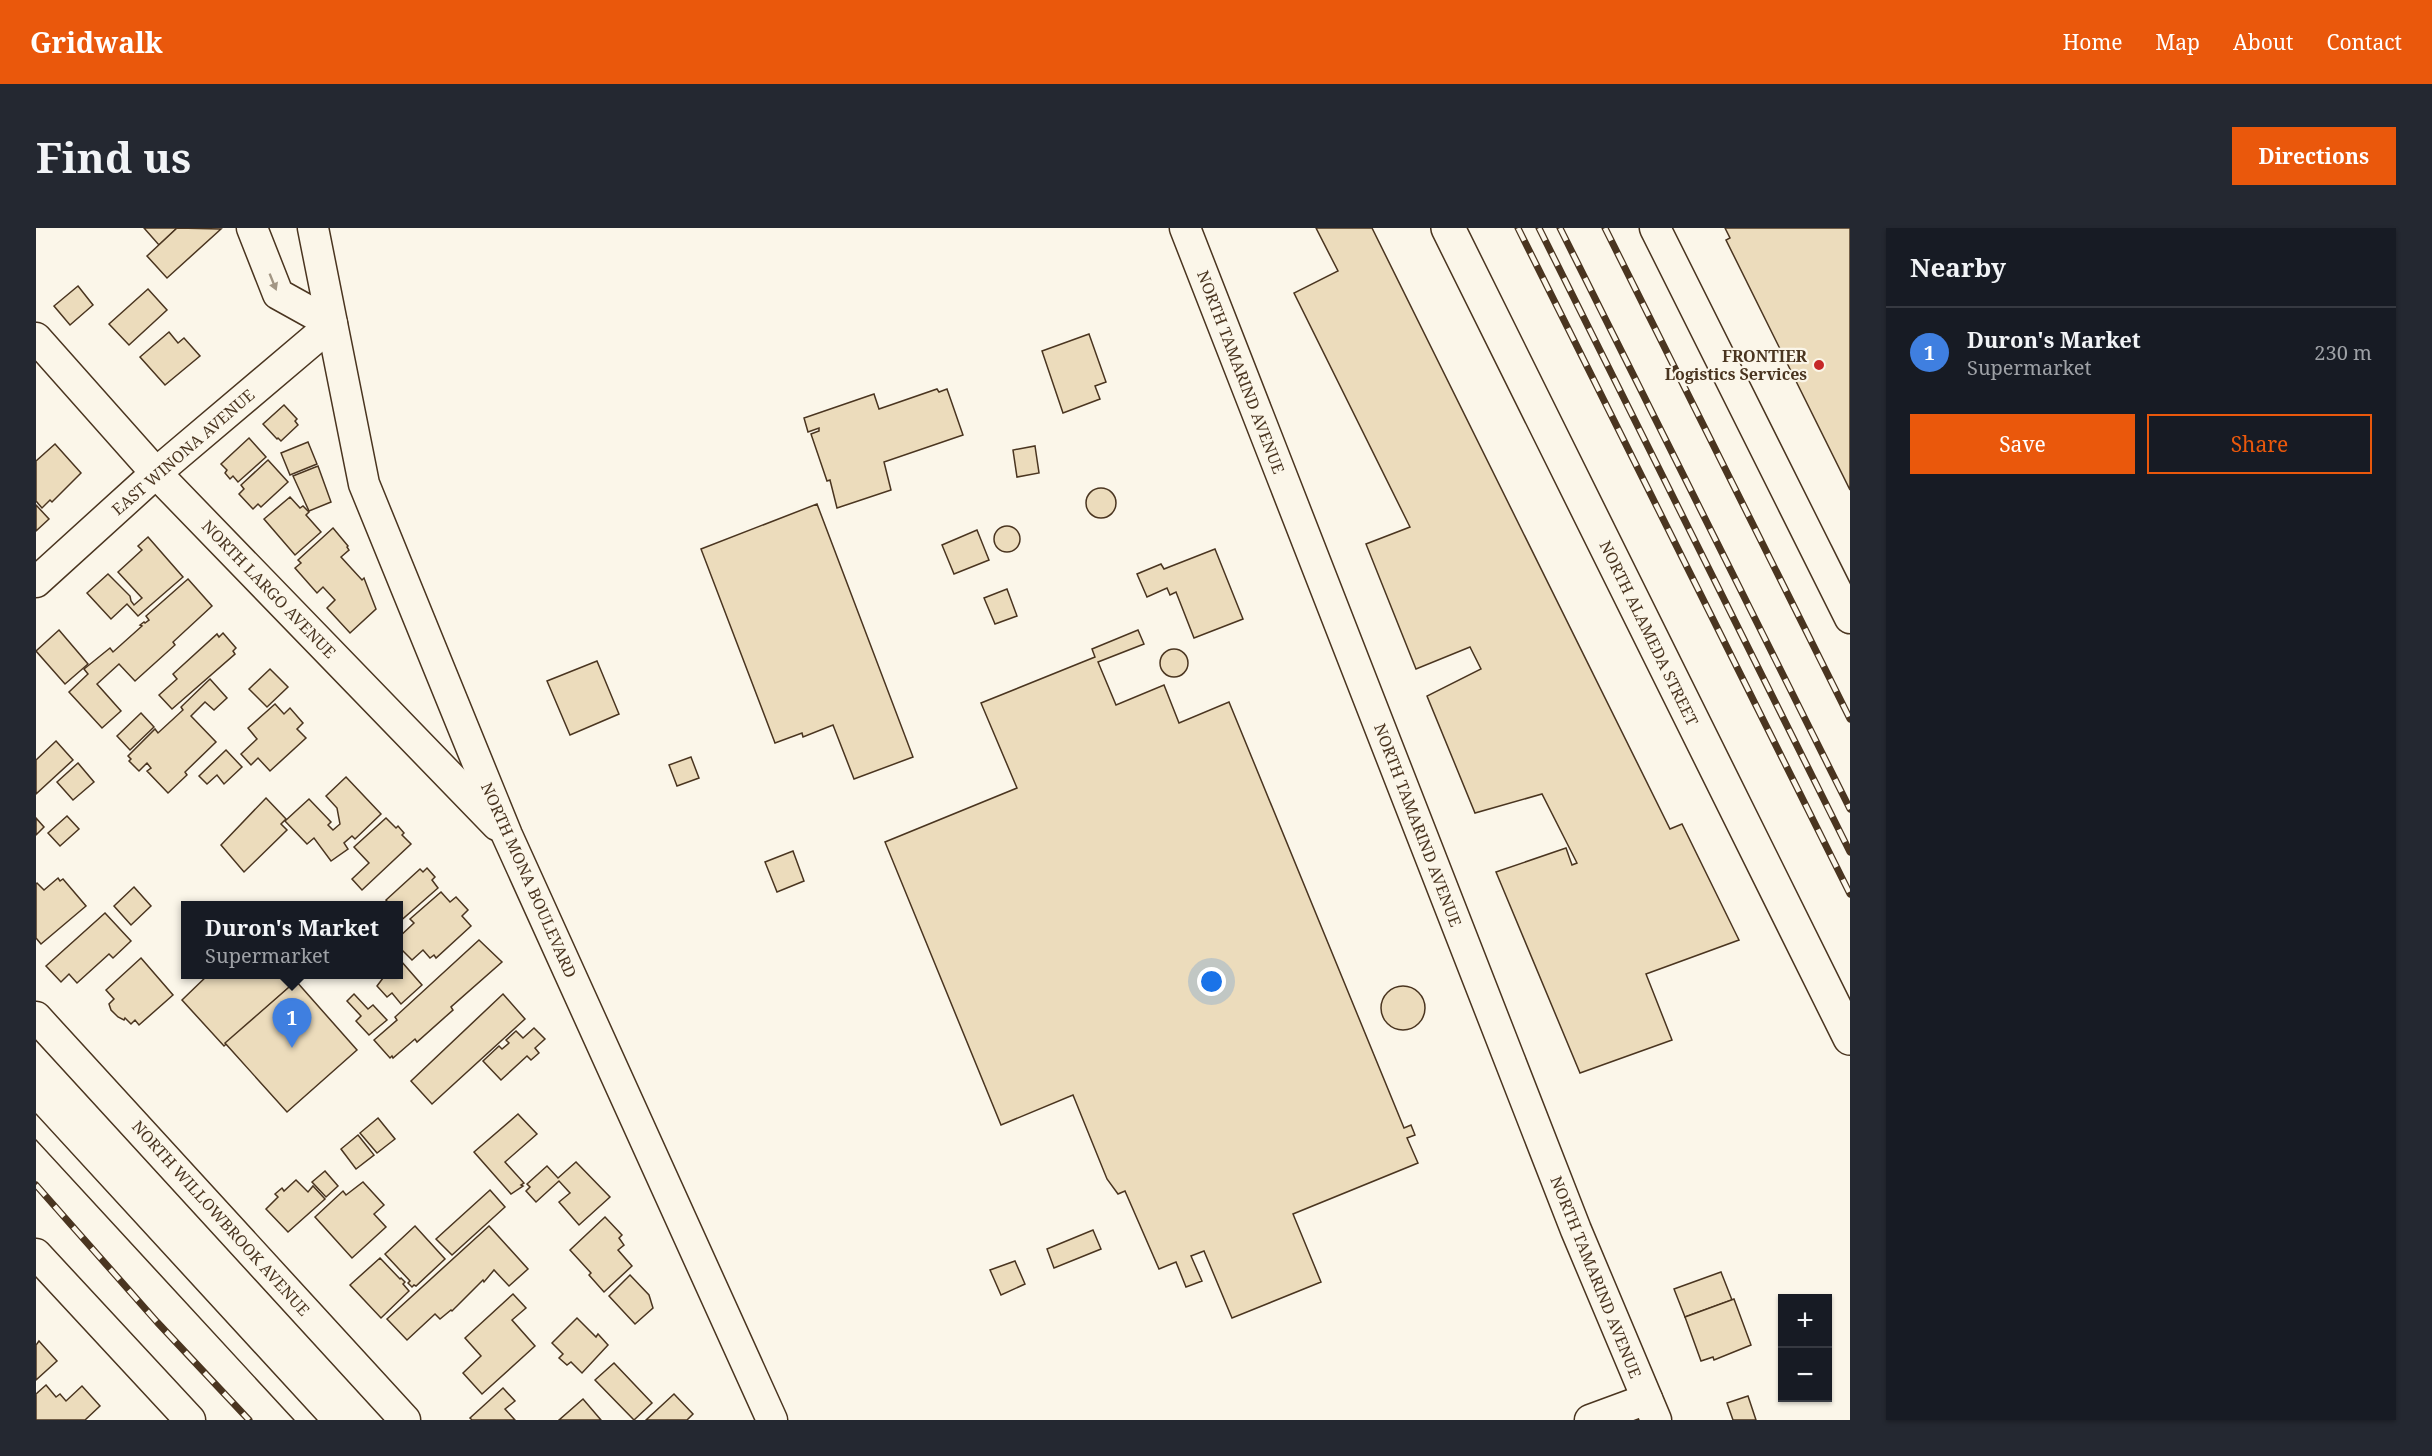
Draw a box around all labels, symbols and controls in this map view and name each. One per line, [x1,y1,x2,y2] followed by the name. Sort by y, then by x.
[30,23,163,61] text: Gridwalk
[2063,28,2123,56] text: Home
[2156,28,2200,56] text: Map
[2233,28,2294,56] text: About
[2327,28,2402,56] text: Contact
[2232,127,2396,185] button: Directions
[36,128,191,185] text: Find us
[1910,249,2006,285] text: Nearby
[1192,267,1290,477] street label: NORTH TAMARIND AVENUE
[269,274,279,292] one-way arrow
[1967,324,2141,354] text: Duron's Market
[1924,339,1935,366] text: 1
[2314,339,2372,366] text: 230 m
[1665,345,1808,385] place label: FRONTIER Logistics Services
[1967,354,2092,381] text: Supermarket
[1812,358,1826,372] marker: FRONTIER Logistics Services
[107,384,259,520] street label: EAST WINONA AVENUE
[1910,414,2135,474] button: Save
[2147,414,2372,474] button: Share
[197,515,341,663] street label: NORTH LARGO AVENUE
[1594,537,1704,729] street label: NORTH ALAMEDA STREET
[1369,720,1467,930] street label: NORTH TAMARIND AVENUE
[476,779,582,981] street label: NORTH MONA BOULEVARD
[181,901,403,979] popup
[205,912,379,942] text: Duron's Market
[205,942,330,969] text: Supermarket
[1197,967,1226,996] your location
[272,998,312,1048] pin: 1
[127,1116,315,1320] street label: NORTH WILLOWBROOK AVENUE
[1545,1173,1647,1381] street label: NORTH TAMARIND AVENUE
[1778,1294,1832,1402] map controls
[1778,1294,1832,1348] button: +
[1778,1348,1832,1402] button: −

